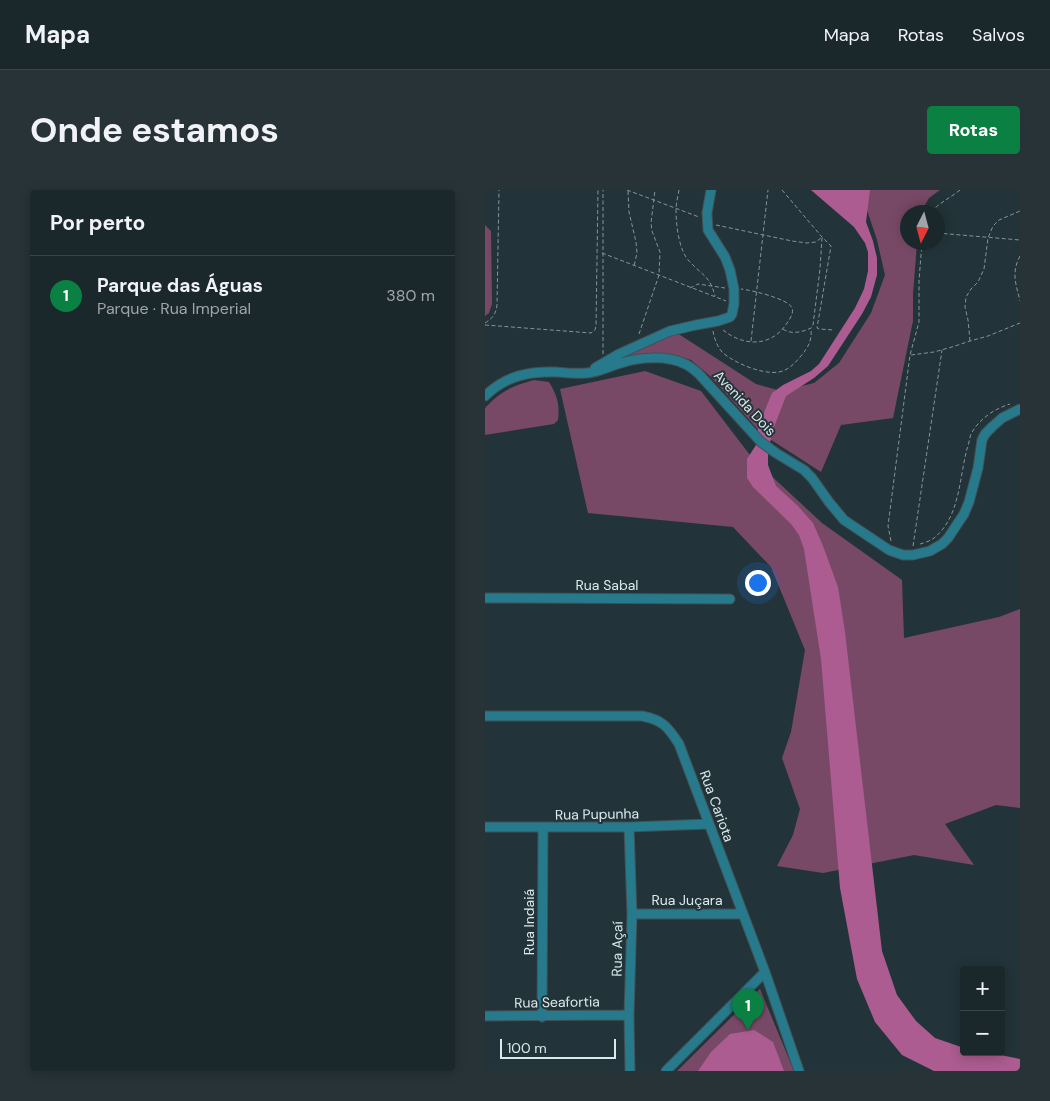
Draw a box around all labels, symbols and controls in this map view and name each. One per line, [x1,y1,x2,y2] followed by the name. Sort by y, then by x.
[25,19,90,50] text: Mapa
[824,23,870,47] text: Mapa
[898,23,944,47] text: Rotas
[972,23,1025,47] text: Salvos
[927,106,1020,154] button: Rotas
[30,107,279,153] text: Onde estamos
[900,205,945,250] north arrow
[50,209,145,237] text: Por perto
[97,273,263,298] text: Parque das Águas
[63,285,69,306] text: 1
[386,285,435,306] text: 380 m
[97,298,251,319] text: Parque · Rua Imperial
[710,366,780,440] street label: Avenida Dois
[745,570,771,596] your location
[576,576,638,594] street label: Rua Sabal
[696,768,738,844] street label: Rua Cariota
[555,804,639,824] street label: Rua Pupunha
[520,889,538,955] street label: Rua Indaiá
[651,891,723,909] street label: Rua Juçara
[608,920,626,977] street label: Rua Açaí
[960,966,1005,1056] map controls
[960,966,1005,1011] button: +
[732,989,764,1030] pin: 1
[514,992,600,1012] street label: Rua Seafortia
[960,1011,1005,1056] button: −
[500,1036,616,1059] scale bar
[507,1039,547,1057] text: 100 m

